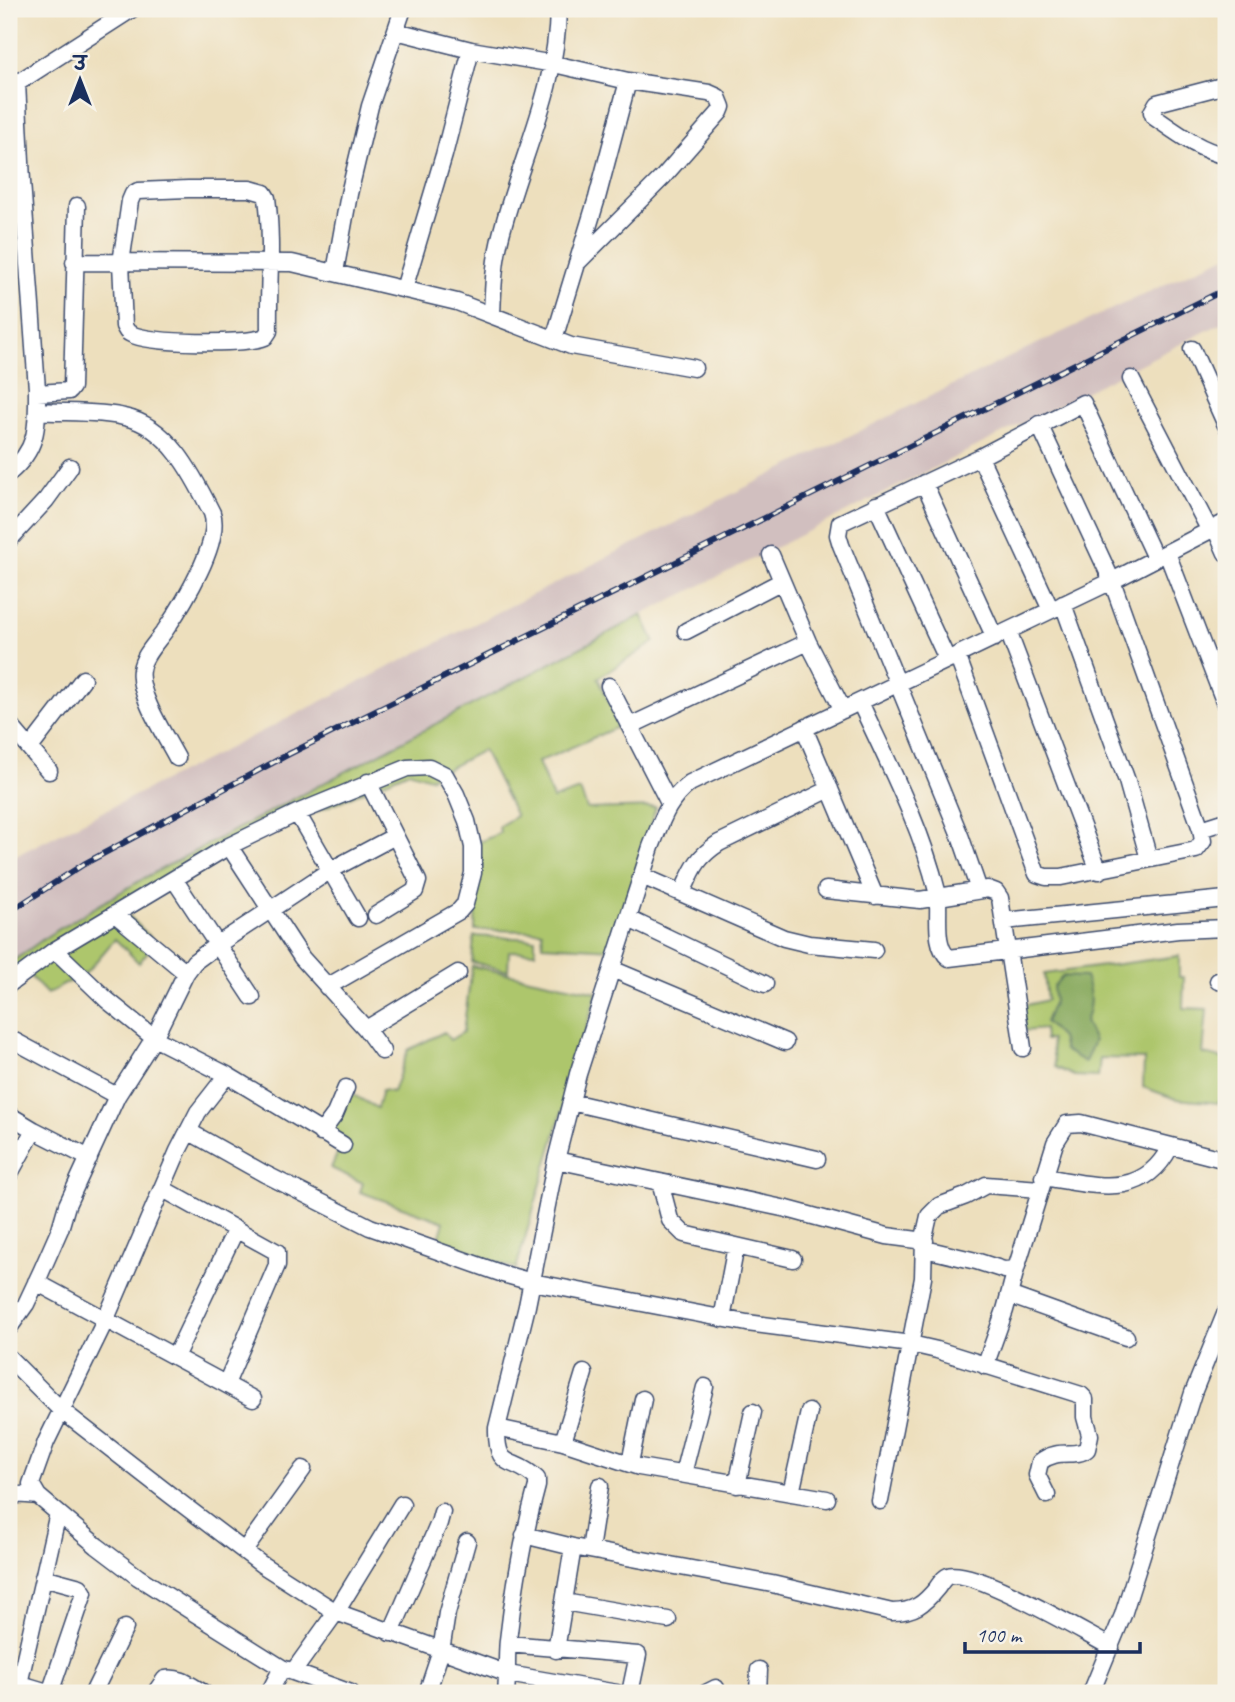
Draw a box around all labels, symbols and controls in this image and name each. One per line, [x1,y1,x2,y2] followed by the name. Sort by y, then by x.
[46,46,116,116] north arrow
[72,52,89,76] text: उ
[965,1611,1140,1655] scale bar
[976,1622,1023,1648] text: 100 m

